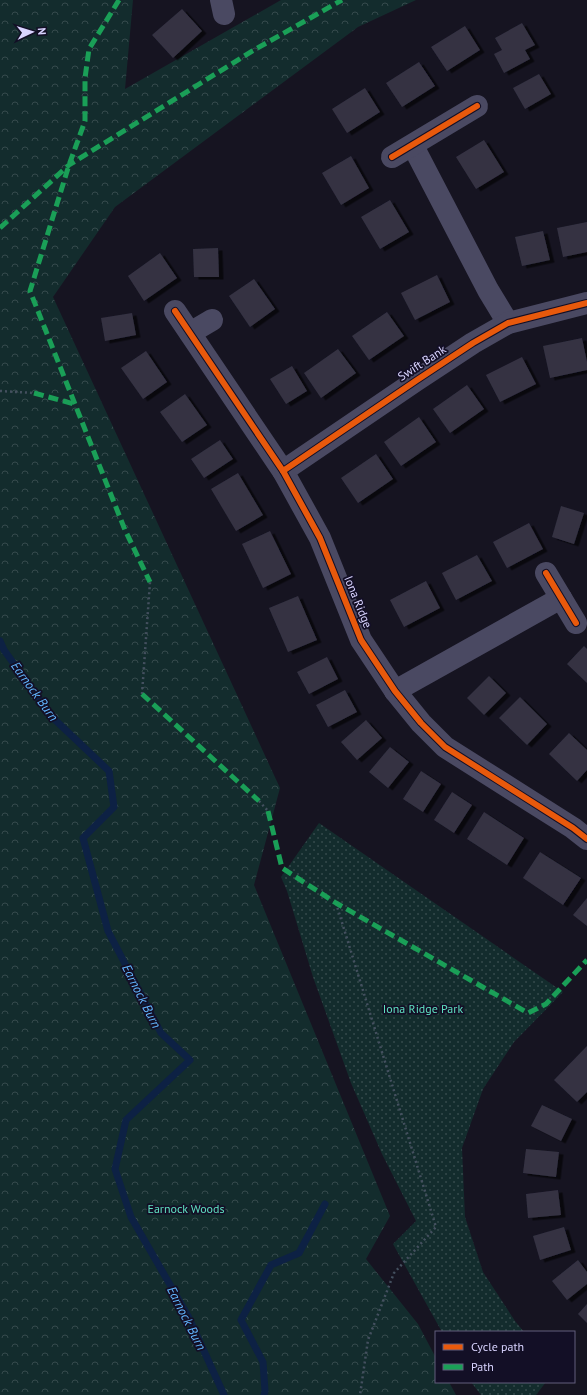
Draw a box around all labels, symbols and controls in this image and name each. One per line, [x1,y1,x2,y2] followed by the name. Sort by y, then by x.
[12,12,52,52] north arrow
[35,27,49,35] text: N
[395,341,449,384] street label: Swift Bank
[341,574,376,630] street label: Iona Ridge
[7,658,62,725] water label: Earnock Burn
[118,961,165,1031] water label: Earnock Burn
[383,1001,463,1016] park label: Iona Ridge Park
[147,1201,225,1216] park label: Earnock Woods
[163,1283,210,1353] water label: Earnock Burn
[435,1331,575,1383] legend
[471,1339,524,1354] text: Cycle path
[471,1359,494,1374] text: Path

